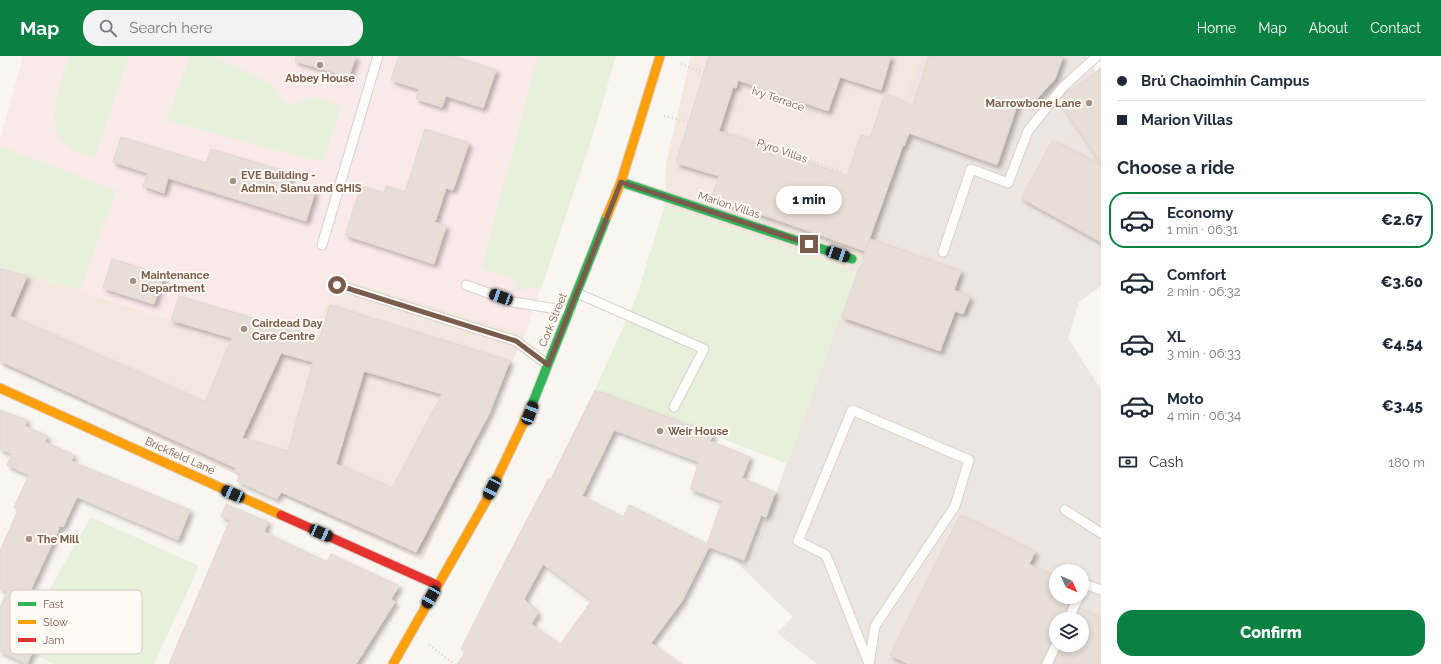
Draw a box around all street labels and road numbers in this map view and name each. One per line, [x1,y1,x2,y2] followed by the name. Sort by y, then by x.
[750,84,807,114] street label: Ivy Terrace
[755,136,809,166] street label: Pyro Villas
[696,189,762,221] street label: Marion Villas
[536,291,570,349] street label: Cork Street
[143,435,218,477] street label: Brickfield Lane

